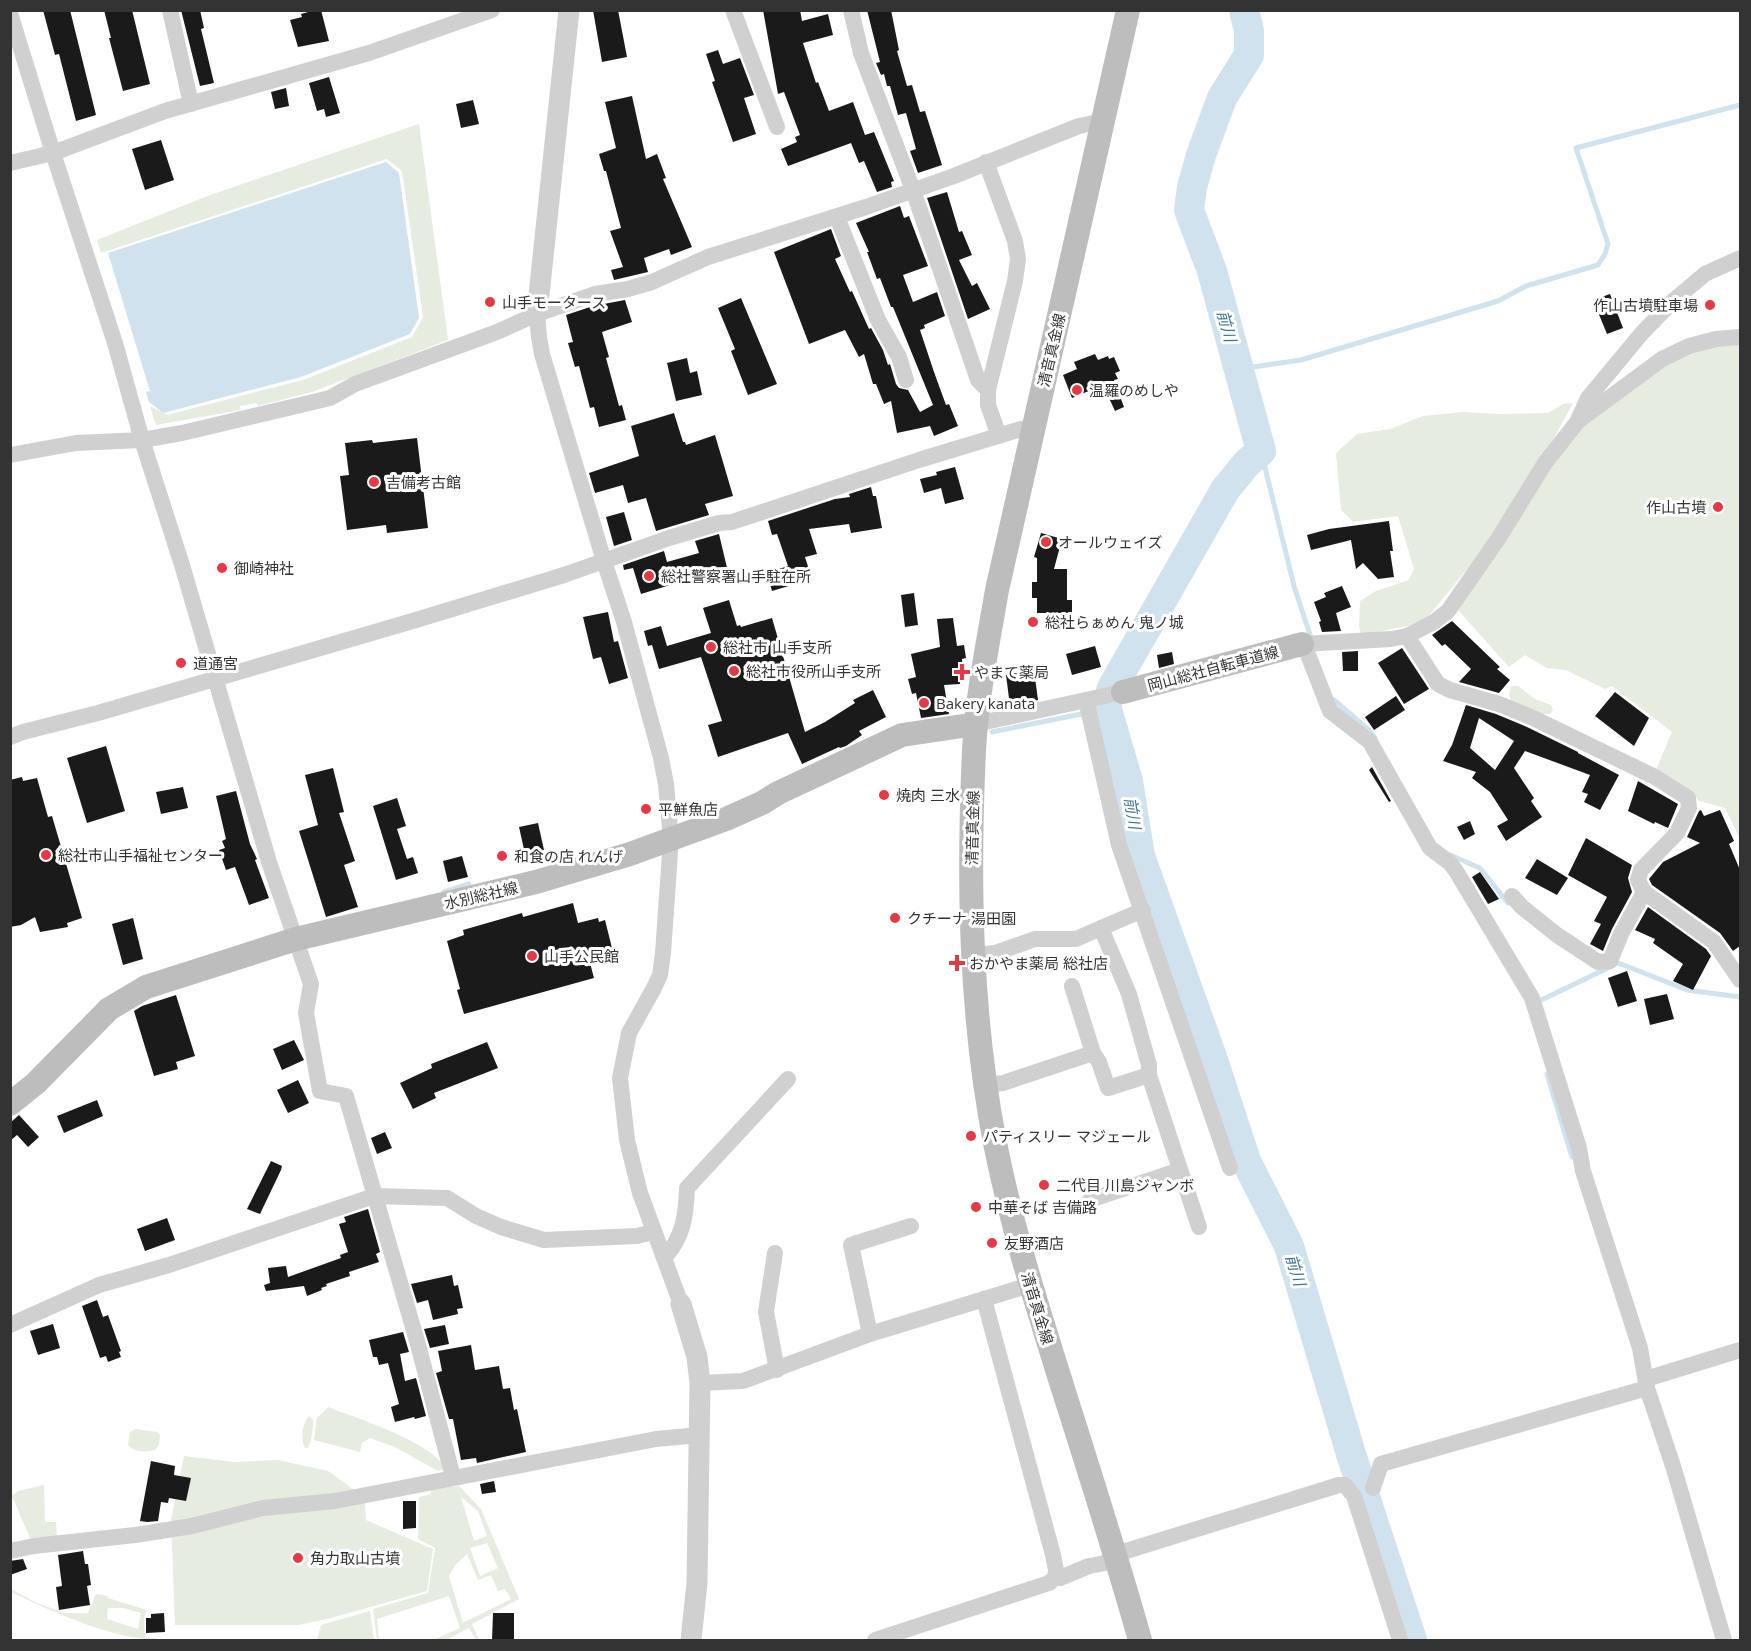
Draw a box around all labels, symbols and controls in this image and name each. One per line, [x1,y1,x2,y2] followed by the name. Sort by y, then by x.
[502,292,606,312] place label: 山手モータース
[483,295,497,309] marker: 山手モータース
[1593,295,1698,315] place label: 作山古墳駐車場
[1703,298,1717,312] marker: 作山古墳駐車場
[1212,308,1242,346] water label: 前川
[1033,311,1069,389] street label: 清音真金線
[1089,380,1179,400] place label: 温羅のめしや
[1070,383,1084,397] marker: 温羅のめしや
[386,472,461,492] place label: 吉備考古館
[367,475,381,489] marker: 吉備考古館
[1646,497,1706,517] place label: 作山古墳
[1711,500,1725,514] marker: 作山古墳
[1058,532,1163,552] place label: オールウェイズ
[1039,535,1053,549] marker: オールウェイズ
[234,558,294,578] place label: 御崎神社
[215,561,229,575] marker: 御崎神社
[661,566,811,586] place label: 総社警察署山手駐在所
[642,569,656,583] marker: 総社警察署山手駐在所
[1045,612,1184,632] place label: 総社らぁめん 鬼ノ城
[1026,615,1040,629] marker: 総社らぁめん 鬼ノ城
[723,637,832,657] place label: 総社市 山手支所
[704,640,718,654] marker: 総社市 山手支所
[1145,641,1281,695] street label: 岡山総社自転車道線
[193,653,238,673] place label: 道通宮
[174,656,188,670] marker: 道通宮
[746,661,881,681] place label: 総社市役所山手支所
[974,662,1049,682] place label: やまて薬局
[727,664,741,678] marker: 総社市役所山手支所
[955,665,969,679] marker: やまて薬局
[936,693,1035,713] place label: Bakery kanata
[917,696,931,710] marker: Bakery kanata
[896,785,960,805] place label: 焼肉 三水
[877,788,891,802] marker: 焼肉 三水
[961,790,983,866] street label: 清音真金線
[1120,795,1147,832] water label: 前川
[658,799,718,819] place label: 平鮮魚店
[639,802,653,816] marker: 平鮮魚店
[58,845,223,865] place label: 総社市山手福祉センター
[514,846,623,866] place label: 和食の店 れんげ
[39,848,53,862] marker: 総社市山手福祉センター
[495,849,509,863] marker: 和食の店 れんげ
[442,877,520,913] street label: 水別総社線
[907,908,1016,928] place label: クチーナ 湯田園
[888,911,902,925] marker: クチーナ 湯田園
[544,946,619,966] place label: 山手公民館
[525,949,539,963] marker: 山手公民館
[969,953,1108,973] place label: おかやま薬局 総社店
[950,956,964,970] marker: おかやま薬局 総社店
[983,1126,1151,1146] place label: パティスリー マジェール
[964,1129,978,1143] marker: パティスリー マジェール
[1056,1175,1194,1195] place label: 二代目 川島ジャンボ
[1037,1178,1051,1192] marker: 二代目 川島ジャンボ
[988,1197,1097,1217] place label: 中華そば 吉備路
[969,1200,983,1214] marker: 中華そば 吉備路
[1004,1233,1064,1253] place label: 友野酒店
[985,1236,999,1250] marker: 友野酒店
[1281,1251,1312,1290] water label: 前川
[1017,1269,1059,1347] street label: 清音真金線
[310,1548,400,1568] place label: 角力取山古墳
[291,1551,305,1565] marker: 角力取山古墳

